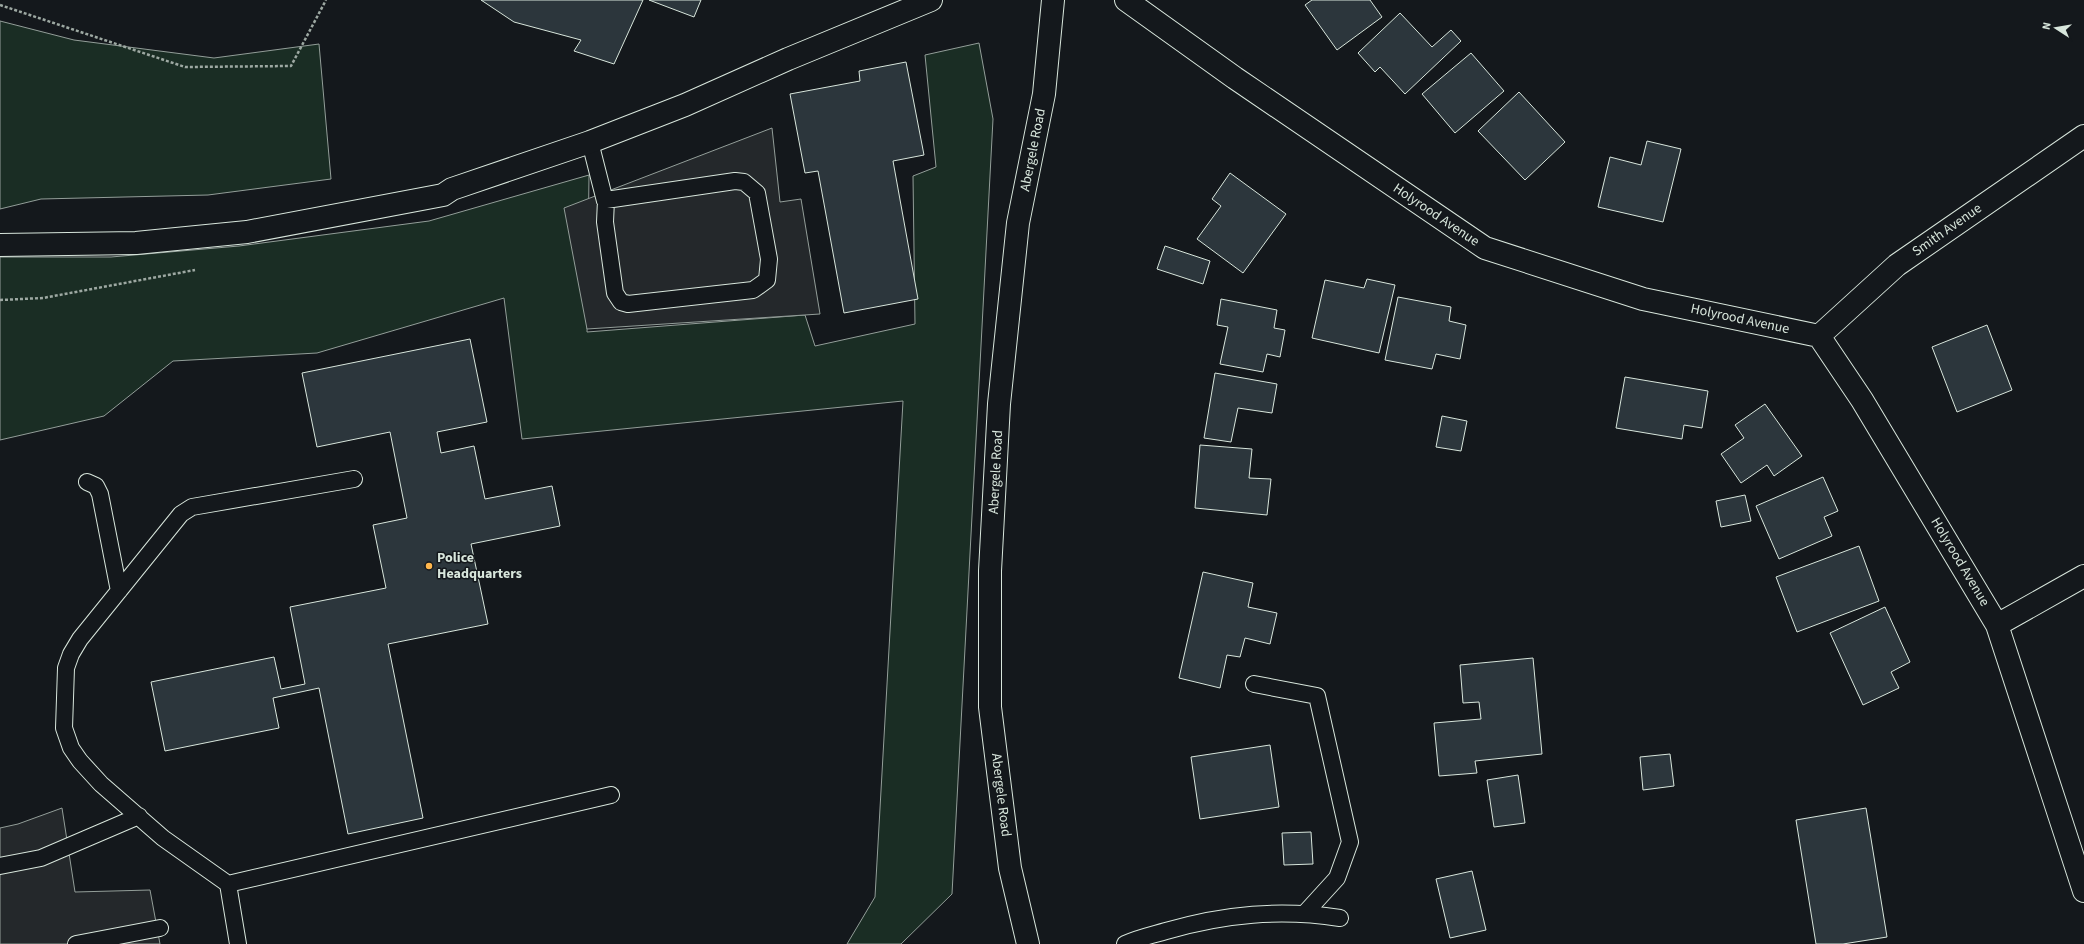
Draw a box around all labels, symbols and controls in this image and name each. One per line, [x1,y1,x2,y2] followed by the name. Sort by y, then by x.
[2036,8,2076,48] north arrow
[2039,21,2055,31] text: N
[1015,107,1051,193] street label: Abergele Road
[1389,179,1483,251] street label: Holyrood Avenue
[1908,199,1986,261] street label: Smith Avenue
[1689,299,1791,339] street label: Holyrood Avenue
[984,429,1008,515] street label: Abergele Road
[1926,514,1994,610] street label: Holyrood Avenue
[437,548,522,584] place label: Police Headquarters
[424,561,434,571] marker: Police Headquarters
[986,752,1016,838] street label: Abergele Road

